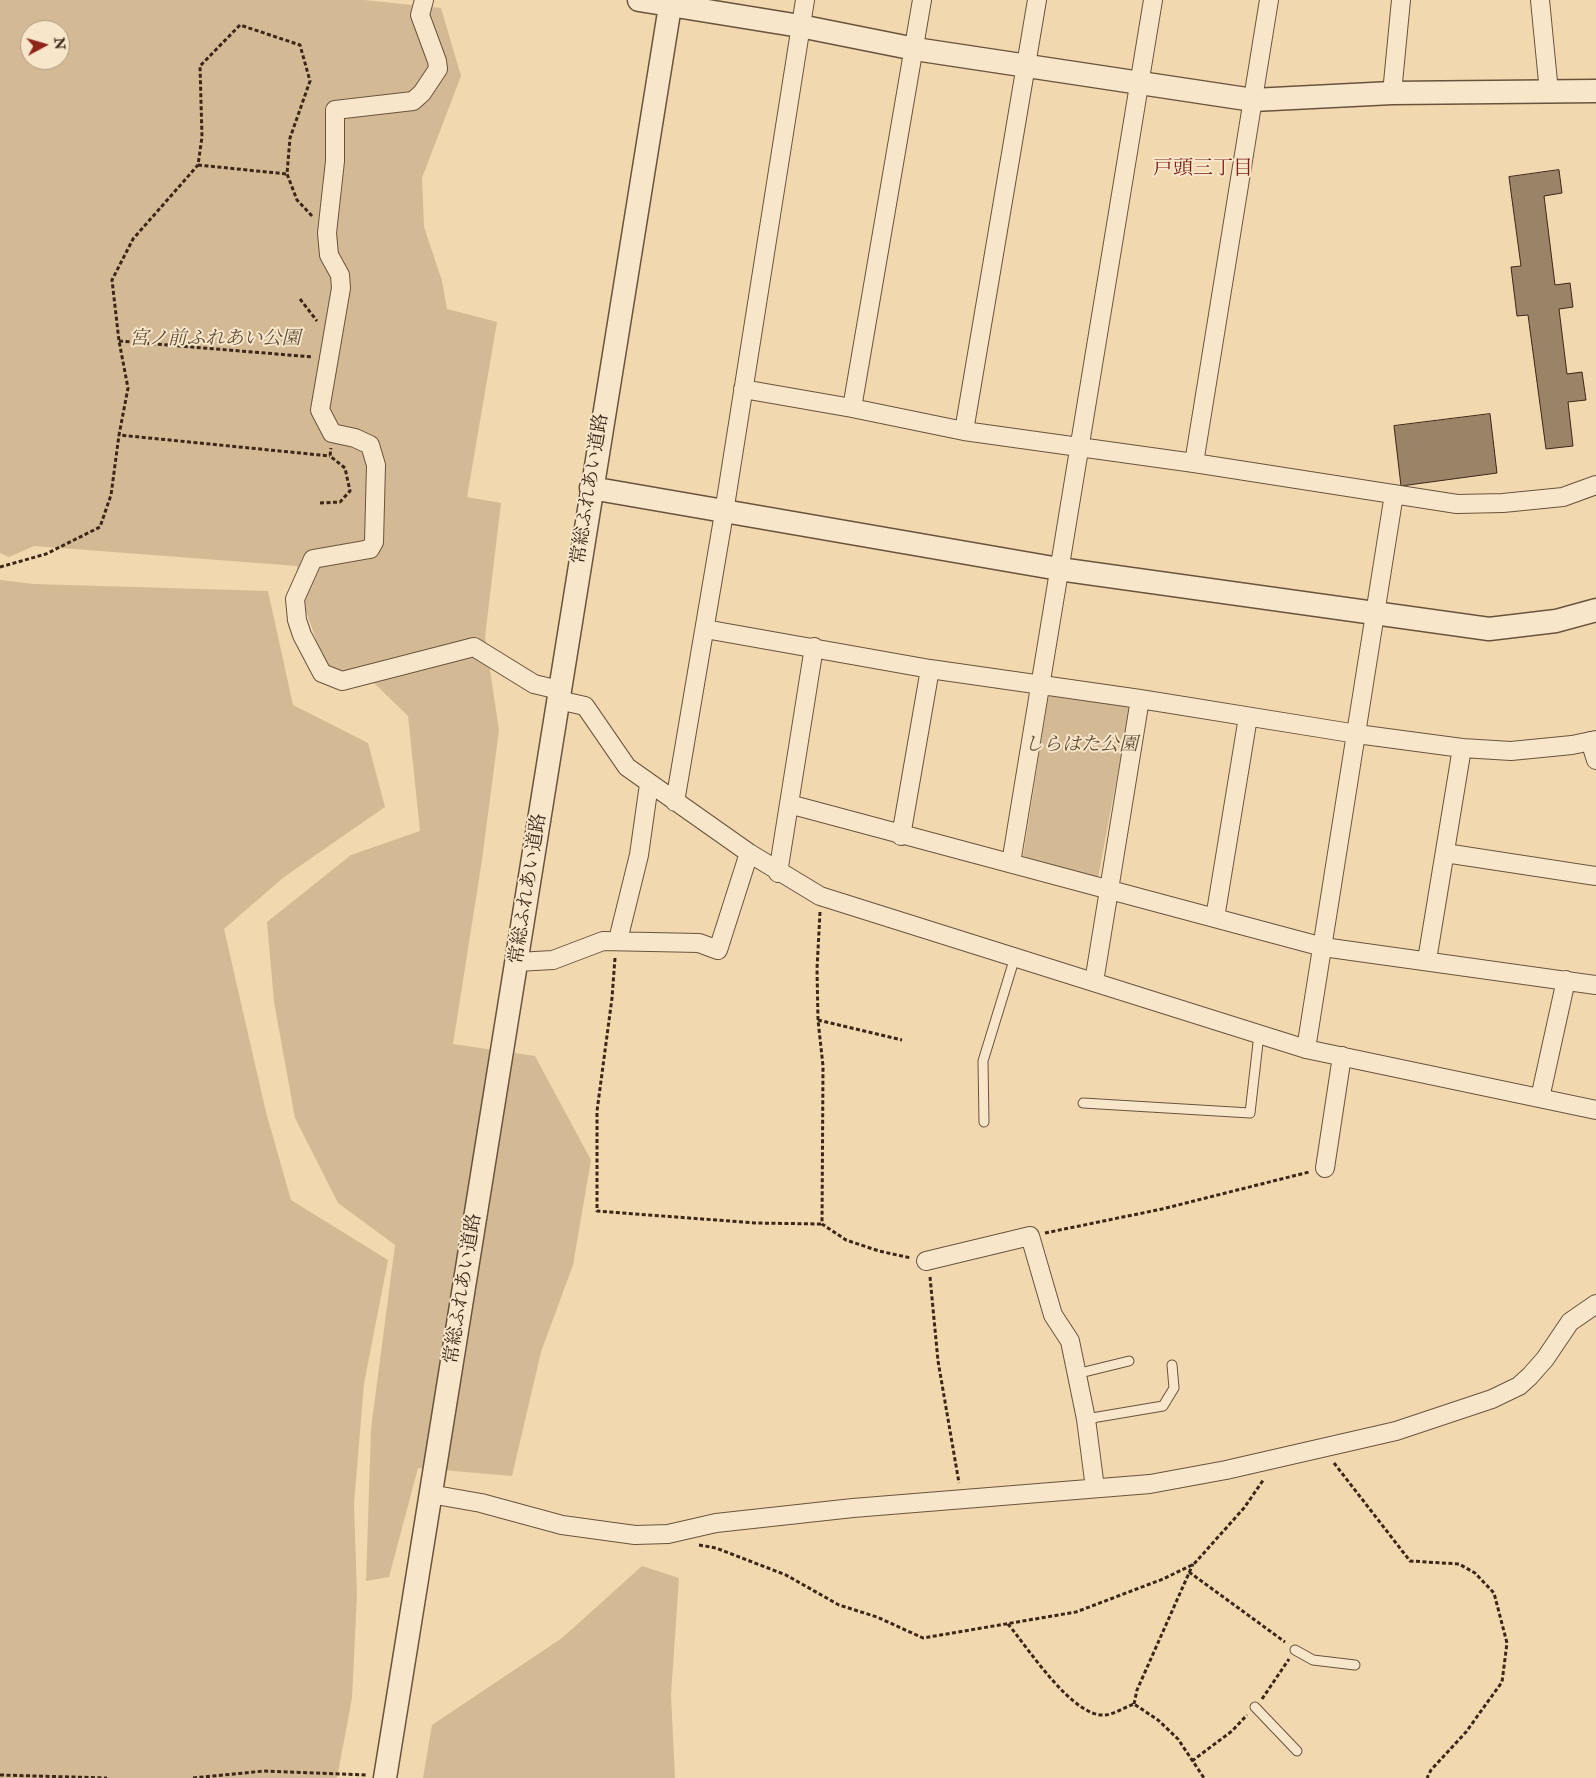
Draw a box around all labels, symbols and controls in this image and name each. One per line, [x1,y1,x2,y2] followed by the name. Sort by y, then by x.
[20,20,70,70] north arrow
[50,36,69,51] text: N
[1153,158,1253,182] district label: 戸頭三丁目
[130,329,300,351] park label: 宮ノ前ふれあい公園
[568,412,614,566] street label: 常総ふれあい道路
[1024,735,1138,757] park label: しらはた公園
[506,812,552,966] street label: 常総ふれあい道路
[441,1212,487,1366] street label: 常総ふれあい道路

